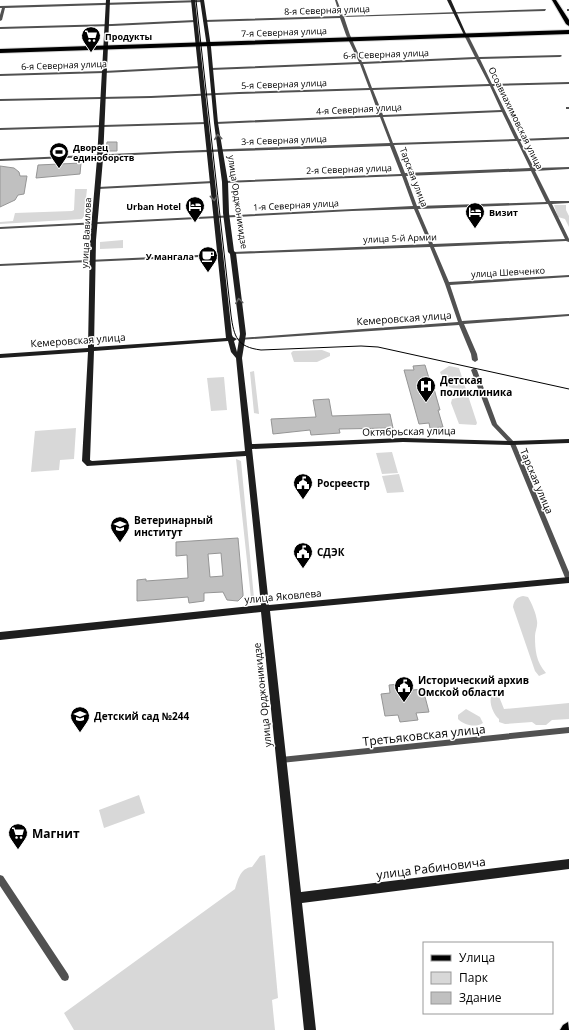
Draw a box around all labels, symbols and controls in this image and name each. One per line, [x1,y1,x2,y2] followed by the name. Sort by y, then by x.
[284,2,370,18] street label: 8-я Северная улица
[241,24,327,40] street label: 7-я Северная улица
[80,25,102,53] supermarket icon: Продукты
[105,30,152,43] place label: Продукты
[343,46,429,62] street label: 6-я Северная улица
[21,57,107,73] street label: 6-я Северная улица
[485,65,547,171] street label: Осоавиахимовская улица
[241,76,327,92] street label: 5-я Северная улица
[316,100,402,118] street label: 4-я Северная улица
[241,132,327,148] street label: 3-я Северная улица
[213,134,222,140] one-way arrow
[48,141,70,169] sports icon: Дворец единоборств
[73,141,135,164] place label: Дворец единоборств
[397,145,431,209] street label: Тарская улица
[225,154,251,250] street label: улица Орджоникидзе
[306,161,392,177] street label: 2-я Северная улица
[184,195,206,223] hotel icon: Urban Hotel
[209,195,218,201] one-way arrow
[253,196,339,214] street label: 1-я Северная улица
[78,197,94,269] street label: улица Вавилова
[126,200,181,213] place label: Urban Hotel
[464,201,486,229] hotel icon: Визит
[489,206,518,219] place label: Визит
[363,230,437,246] street label: улица 5-й Армии
[197,245,219,273] cafe icon: У мангала
[146,250,194,263] place label: У мангала
[471,264,545,280] street label: улица Шевченко
[235,298,244,304] one-way arrow
[356,308,452,328] street label: Кемеровская улица
[30,330,126,350] street label: Кемеровская улица
[440,373,512,399] place label: Детская поликлиника
[415,375,437,403] hospital icon: Детская поликлиника
[362,423,456,439] street label: Октябрьская улица
[517,446,557,516] street label: Тарская улица
[292,472,314,500] public building icon: Росреестр
[317,476,370,490] place label: Росреестр
[134,513,213,539] place label: Ветеринарный институт
[109,515,131,543] school or university icon: Ветеринарный институт
[292,541,314,569] public building icon: СДЭК
[317,545,345,559] place label: СДЭК
[244,586,322,606] street label: улица Яковлева
[250,642,274,748] street label: улица Орджоникидзе
[418,673,529,699] place label: Исторический архив Омской области
[393,675,415,703] public building icon: Исторический архив Омской области
[69,705,91,733] school or university icon: Детский сад №244
[94,709,190,723] place label: Детский сад №244
[362,720,486,750] street label: Третьяковская улица
[7,822,29,850] supermarket icon: Магнит
[32,825,80,842] place label: Магнит
[375,853,487,883] street label: улица Рабиновича
[423,942,553,1014] legend
[459,949,495,966] text: Улица
[459,969,489,986] text: Парк
[459,989,502,1006] text: Здание

